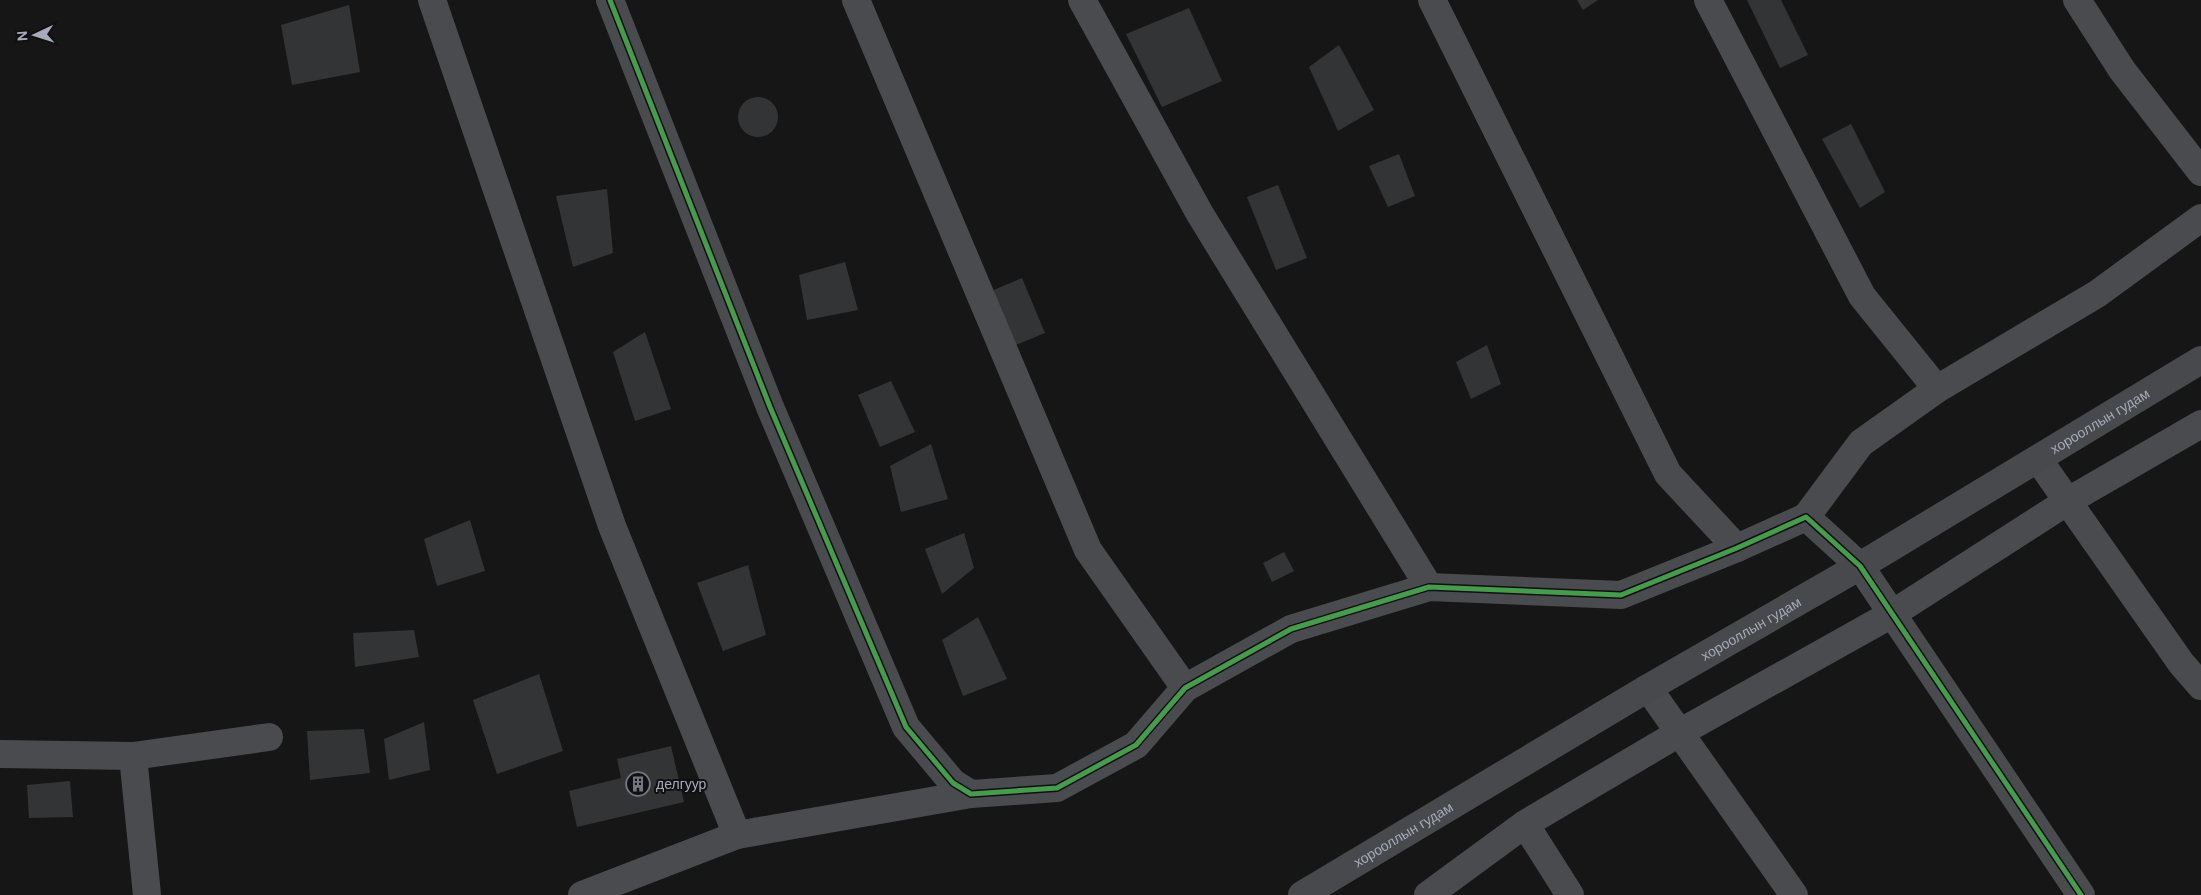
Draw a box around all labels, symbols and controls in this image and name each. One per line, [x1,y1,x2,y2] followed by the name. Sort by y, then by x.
[10,10,60,60] north arrow
[13,30,31,42] text: N
[2047,384,2153,458] street label: хорооллын гудам
[1698,593,1804,665] street label: хорооллын гудам
[625,771,651,797] building icon: делгуур
[656,775,707,793] place label: делгуур
[1350,798,1456,871] street label: хорооллын гудам

